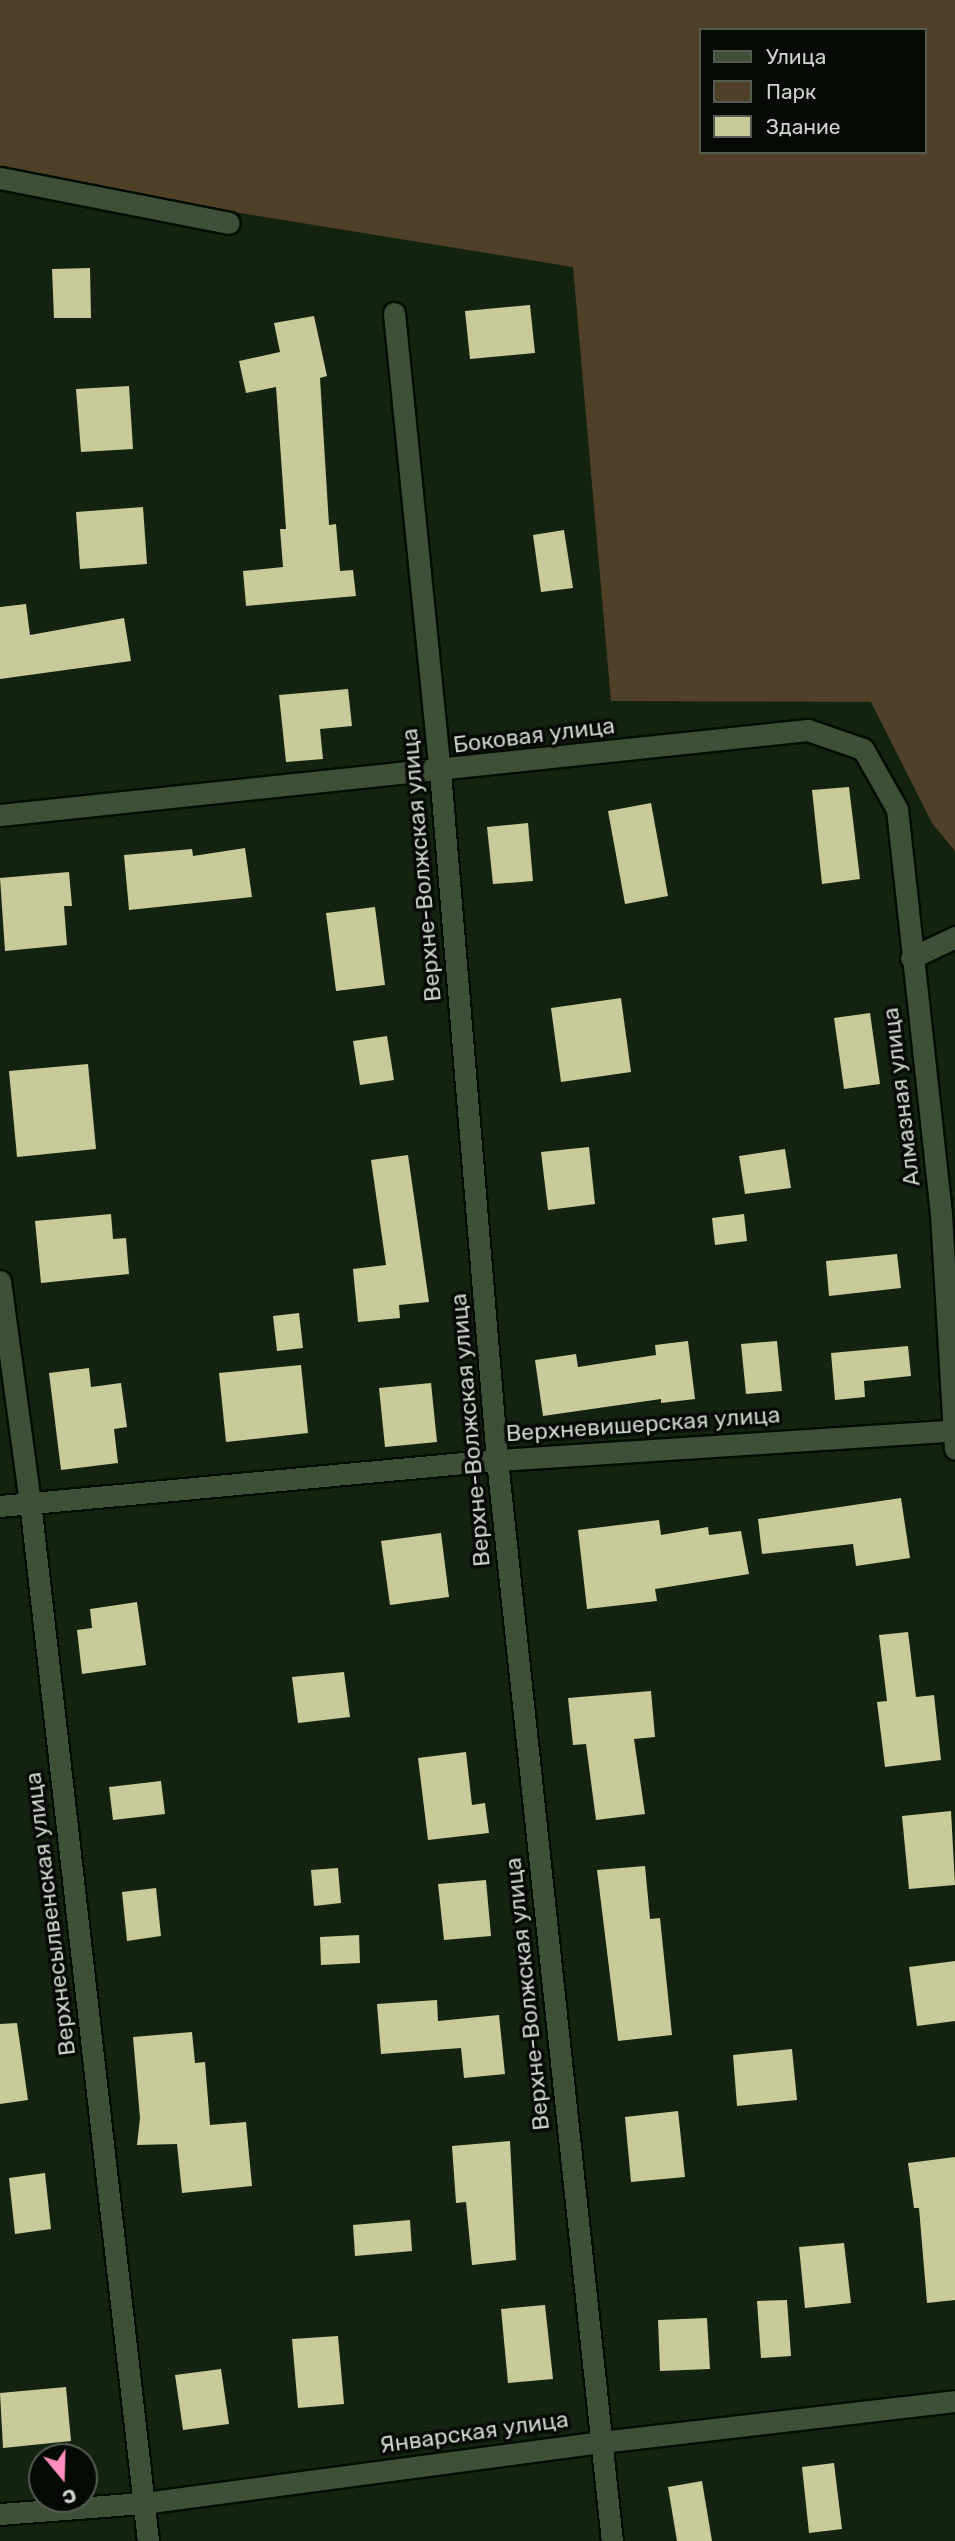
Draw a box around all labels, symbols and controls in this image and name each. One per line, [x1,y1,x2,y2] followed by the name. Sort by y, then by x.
[699,28,927,154] legend
[766,44,826,69] text: Улица
[766,79,816,104] text: Парк
[766,114,841,139] text: Здание
[452,711,616,759] street label: Боковая улица
[395,727,447,1003] street label: Верхне-Волжская улица
[876,1006,926,1188] street label: Алмазная улица
[444,1292,496,1568] street label: Верхне-Волжская улица
[505,1401,781,1447] street label: Верхневишерская улица
[19,1771,81,2057] street label: Верхнесылвенская улица
[499,1856,555,2132] street label: Верхне-Волжская улица
[378,2405,570,2459] street label: Январская улица
[28,2443,98,2513] north arrow
[59,2483,79,2509] text: С

